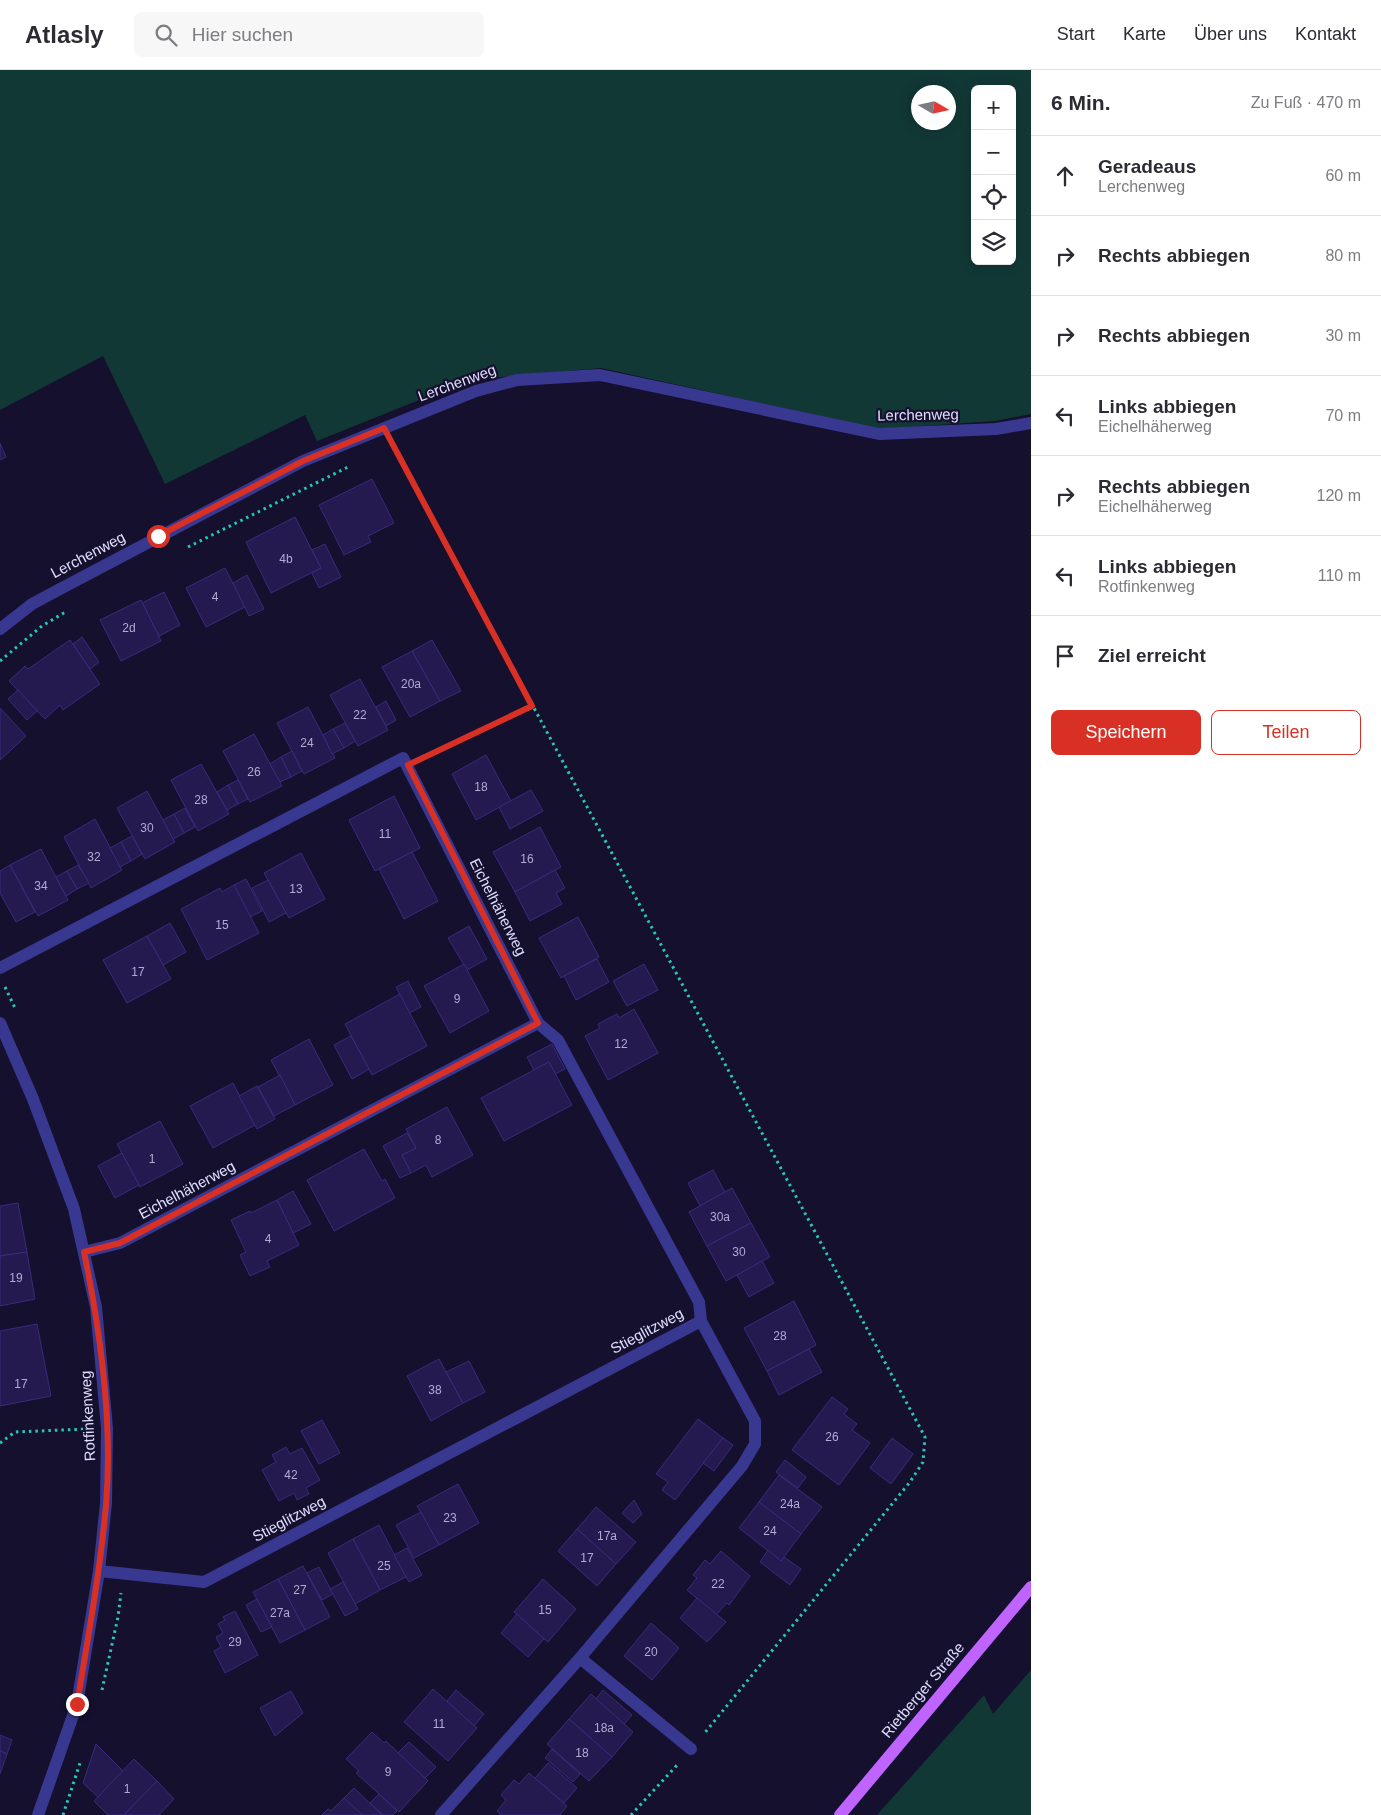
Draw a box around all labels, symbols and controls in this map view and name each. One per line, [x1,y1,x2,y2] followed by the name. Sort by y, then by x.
[134,12,484,57] search box
[25,21,104,48] text: Atlasly
[152,21,180,49] icon: search
[192,24,293,45] text: Hier suchen
[1057,24,1095,44] text: Start
[1123,24,1166,44] text: Karte
[1194,24,1267,44] text: Über uns
[1295,24,1356,44] text: Kontakt
[911,85,956,130] north arrow
[971,85,1016,265] map controls
[971,85,1016,130] button: +
[1051,91,1111,114] text: 6 Min.
[1251,94,1361,111] text: Zu Fuß · 470 m
[971,130,1016,175] button: −
[1098,156,1196,177] text: Geradeaus
[1051,162,1079,190] icon: ahead
[1325,167,1361,184] text: 60 m
[971,175,1016,220] button: locate
[1098,178,1185,195] text: Lerchenweg
[971,220,1016,265] button: layers
[1051,242,1079,270] icon: right
[1098,245,1250,266] text: Rechts abbiegen
[1325,247,1361,264] text: 80 m
[1051,322,1079,350] icon: right
[1098,325,1250,346] text: Rechts abbiegen
[1325,327,1361,344] text: 30 m
[416,361,498,404] street label: Lerchenweg
[1098,396,1236,417] text: Links abbiegen
[1051,402,1079,430] icon: left
[877,405,959,424] street label: Lerchenweg
[1325,407,1361,424] text: 70 m
[1098,418,1212,435] text: Eichelhäherweg
[1098,476,1250,497] text: Rechts abbiegen
[1051,482,1079,510] icon: right
[1317,487,1361,504] text: 120 m
[1098,498,1212,515] text: Eichelhäherweg
[147,525,170,548] route start
[48,528,128,581] street label: Lerchenweg
[279,552,293,566] house number: 4b
[1098,556,1236,577] text: Links abbiegen
[1051,562,1079,590] icon: left
[1318,567,1361,584] text: 110 m
[1098,578,1195,595] text: Rotfinkenweg
[212,590,219,604] house number: 4
[122,621,136,635] house number: 2d
[1051,642,1079,670] icon: arrive
[1098,645,1206,666] text: Ziel erreicht
[401,677,421,691] house number: 20a
[353,708,367,722] house number: 22
[1051,710,1201,755] button: Speichern
[1211,710,1361,755] button: Teilen
[300,736,314,750] house number: 24
[247,765,261,779] house number: 26
[474,780,488,794] house number: 18
[194,793,208,807] house number: 28
[140,821,154,835] house number: 30
[379,827,392,841] house number: 11
[87,850,101,864] house number: 32
[520,852,534,866] house number: 16
[467,855,530,958] street label: Eichelhäherweg
[34,879,48,893] house number: 34
[289,882,303,896] house number: 13
[215,918,229,932] house number: 15
[131,965,145,979] house number: 17
[454,992,461,1006] house number: 9
[614,1037,628,1051] house number: 12
[435,1133,442,1147] house number: 8
[149,1152,156,1166] house number: 1
[136,1157,238,1222] street label: Eichelhäherweg
[710,1210,730,1224] house number: 30a
[265,1232,272,1246] house number: 4
[732,1245,746,1259] house number: 30
[9,1271,23,1285] house number: 19
[607,1304,686,1357] street label: Stieglitzweg
[773,1329,787,1343] house number: 28
[77,1370,98,1462] street label: Rotfinkenweg
[14,1377,28,1391] house number: 17
[428,1383,442,1397] house number: 38
[825,1430,839,1444] house number: 26
[284,1468,298,1482] house number: 42
[249,1492,328,1545] street label: Stieglitzweg
[780,1497,800,1511] house number: 24a
[443,1511,457,1525] house number: 23
[763,1524,777,1538] house number: 24
[597,1529,617,1543] house number: 17a
[580,1551,594,1565] house number: 17
[377,1559,391,1573] house number: 25
[711,1577,725,1591] house number: 22
[293,1583,307,1597] house number: 27
[538,1603,552,1617] house number: 15
[270,1606,290,1620] house number: 27a
[228,1635,242,1649] house number: 29
[878,1639,967,1741] street label: Rietberger Straße
[644,1645,658,1659] house number: 20
[66,1693,89,1716] route end
[433,1717,446,1731] house number: 11
[594,1721,614,1735] house number: 18a
[575,1746,589,1760] house number: 18
[385,1765,392,1779] house number: 9
[124,1782,131,1796] house number: 1

